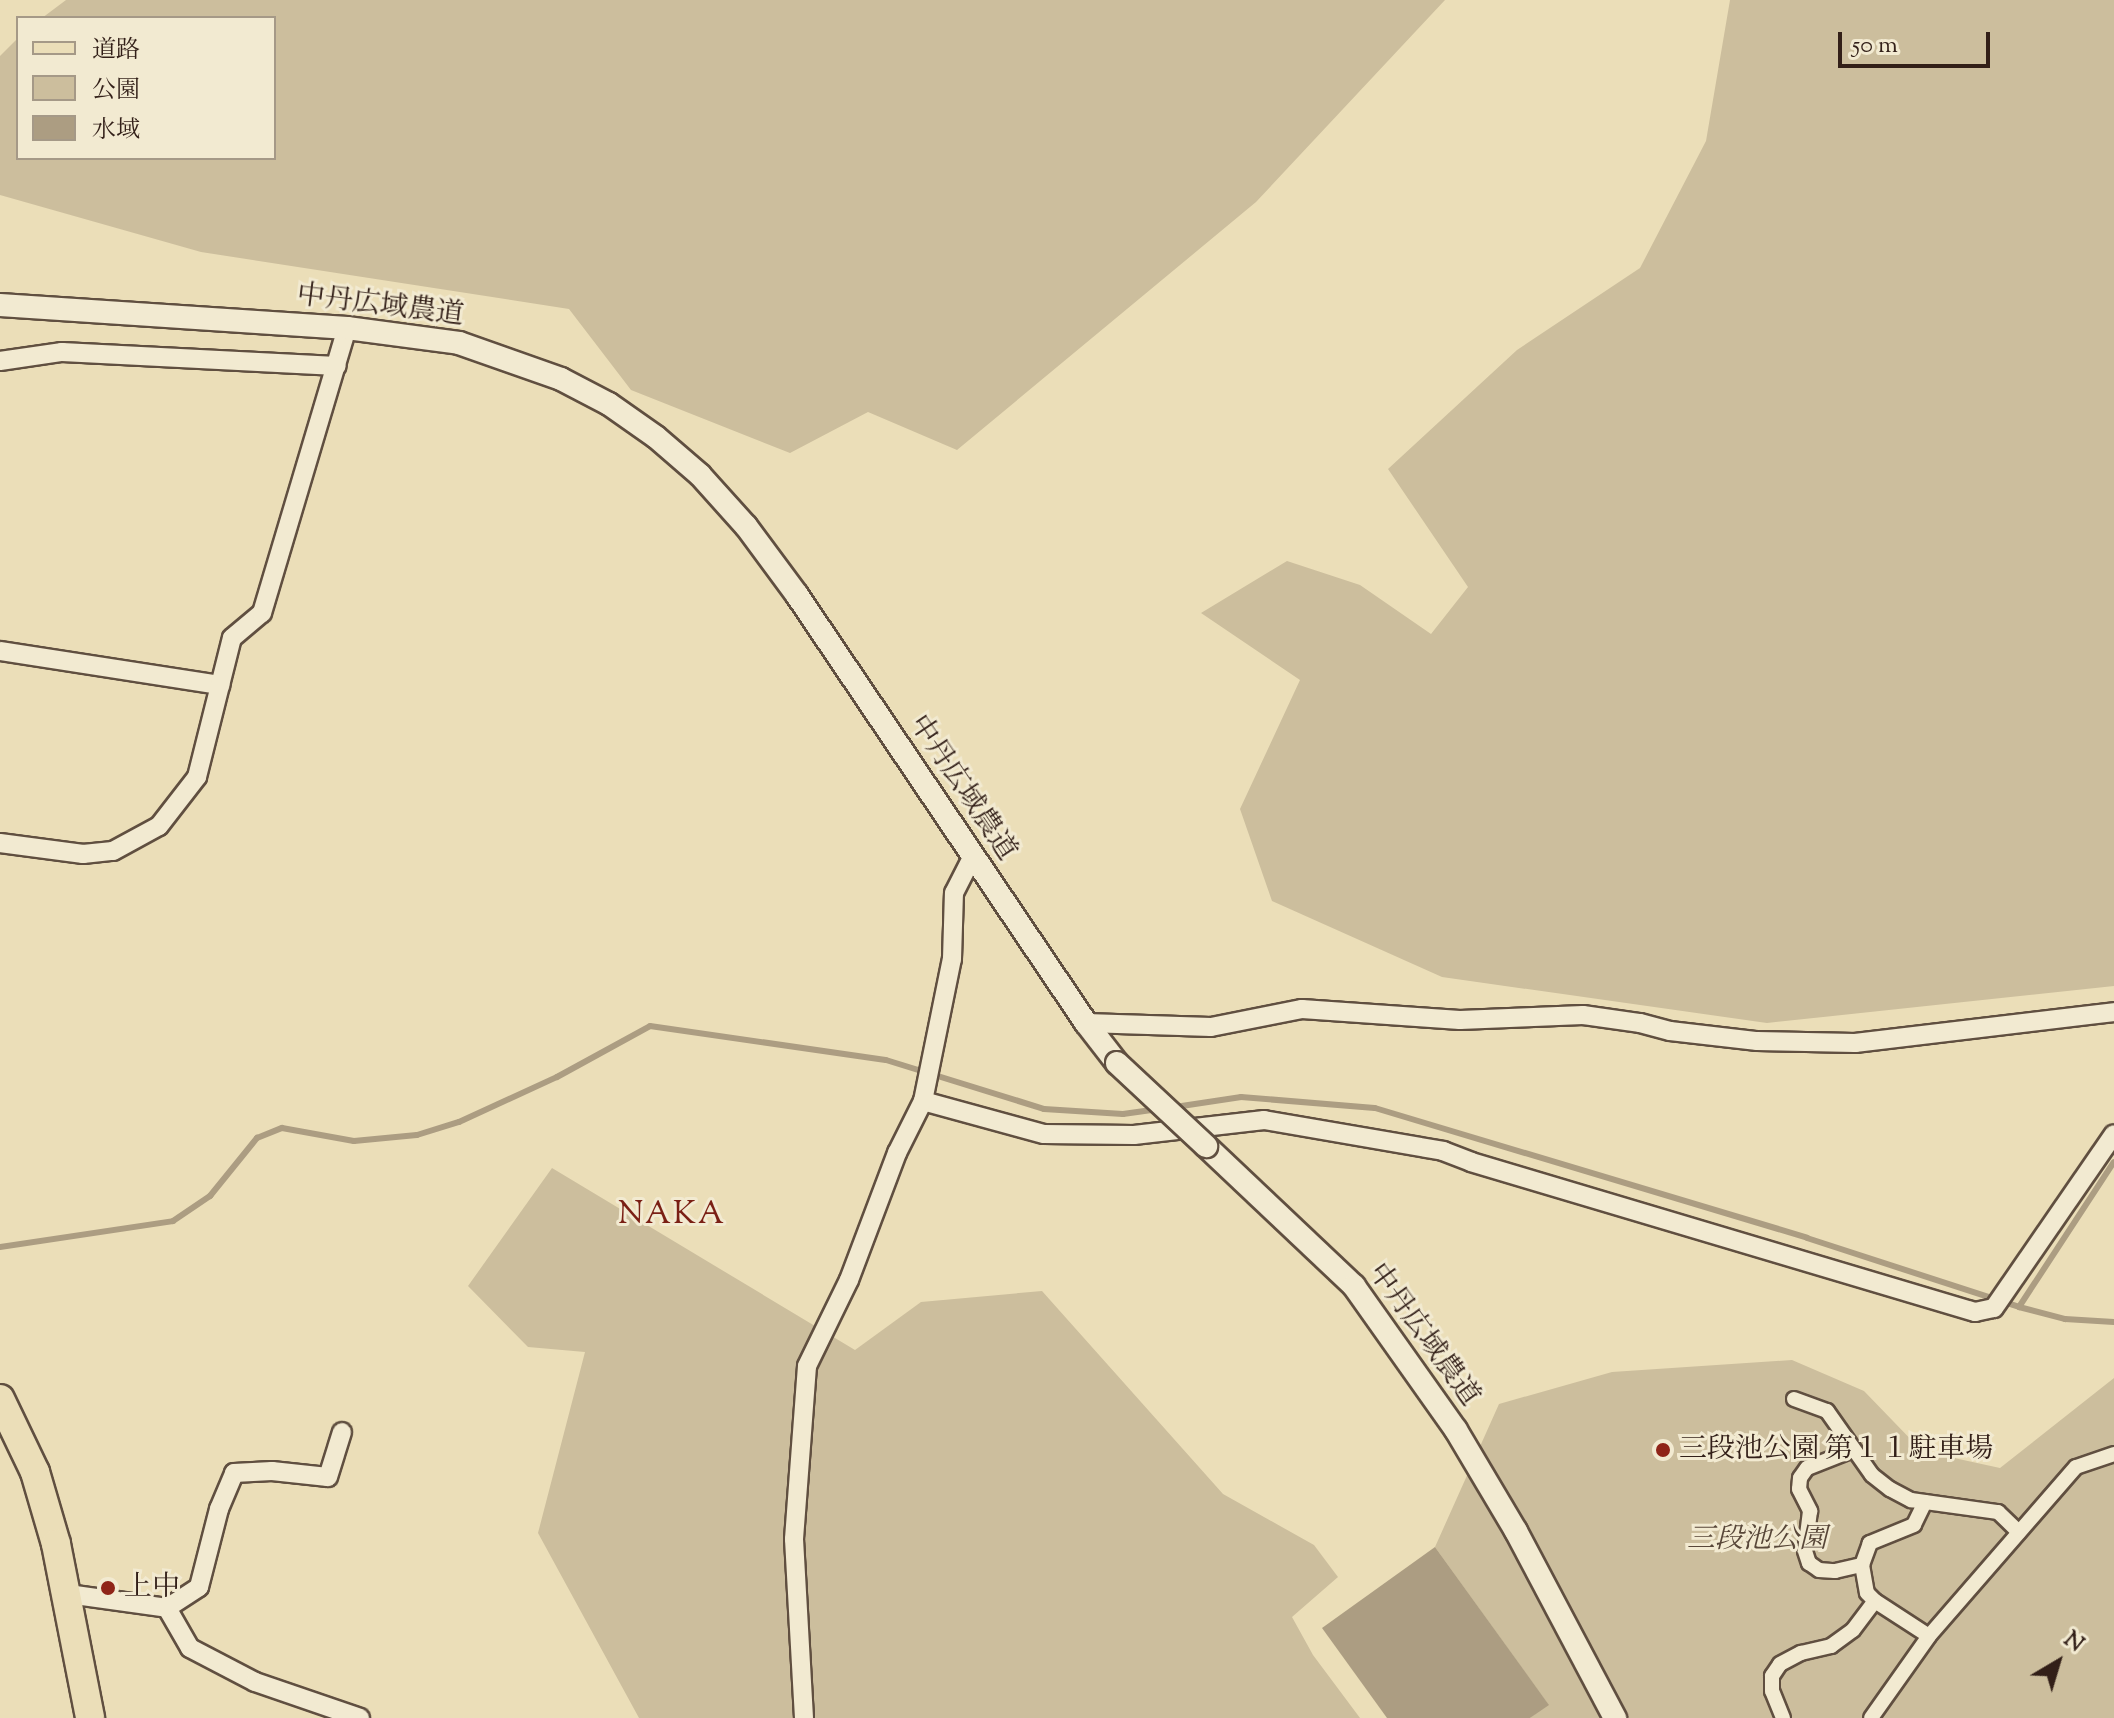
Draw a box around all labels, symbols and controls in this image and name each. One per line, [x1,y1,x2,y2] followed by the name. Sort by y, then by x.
[16,16,276,160] legend
[1842,16,1994,66] scale bar
[1852,29,1898,63] text: 50 m
[92,34,140,68] text: 道路
[92,74,140,108] text: 公園
[92,114,140,148] text: 水域
[295,279,465,333] street label: 中丹広域農道
[901,709,1023,867] street label: 中丹広域農道
[618,1196,726,1234] district label: NAKA
[1360,1257,1486,1413] street label: 中丹広域農道
[1679,1433,1993,1467] place label: 三段池公園 第１１駐車場
[1654,1441,1672,1459] marker: 三段池公園 第１１駐車場
[1687,1523,1827,1557] park label: 三段池公園
[124,1571,180,1605] place label: 上中
[99,1579,117,1597] marker: 上中
[2018,1622,2098,1702] north arrow
[2056,1625,2090,1661] text: N

